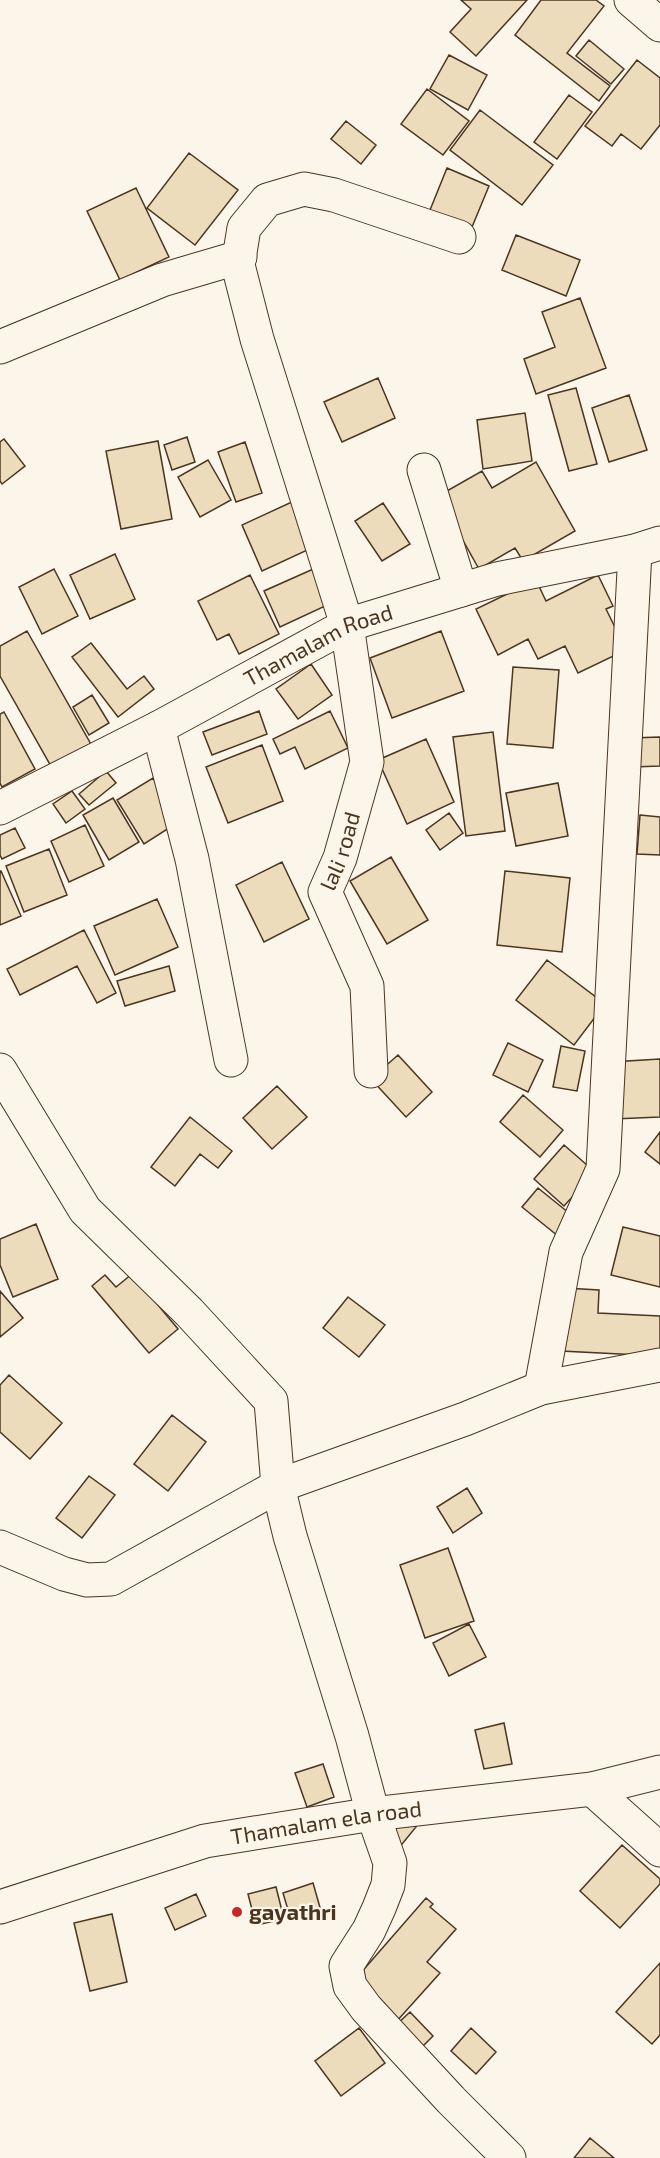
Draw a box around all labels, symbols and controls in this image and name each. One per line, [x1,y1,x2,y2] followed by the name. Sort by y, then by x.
[239,598,395,691] street label: Thamalam Road
[314,809,364,894] street label: lali road
[229,1795,423,1849] street label: Thamalam ela road
[249,1898,337,1925] place label: gayathri
[230,1905,244,1919] marker: gayathri

